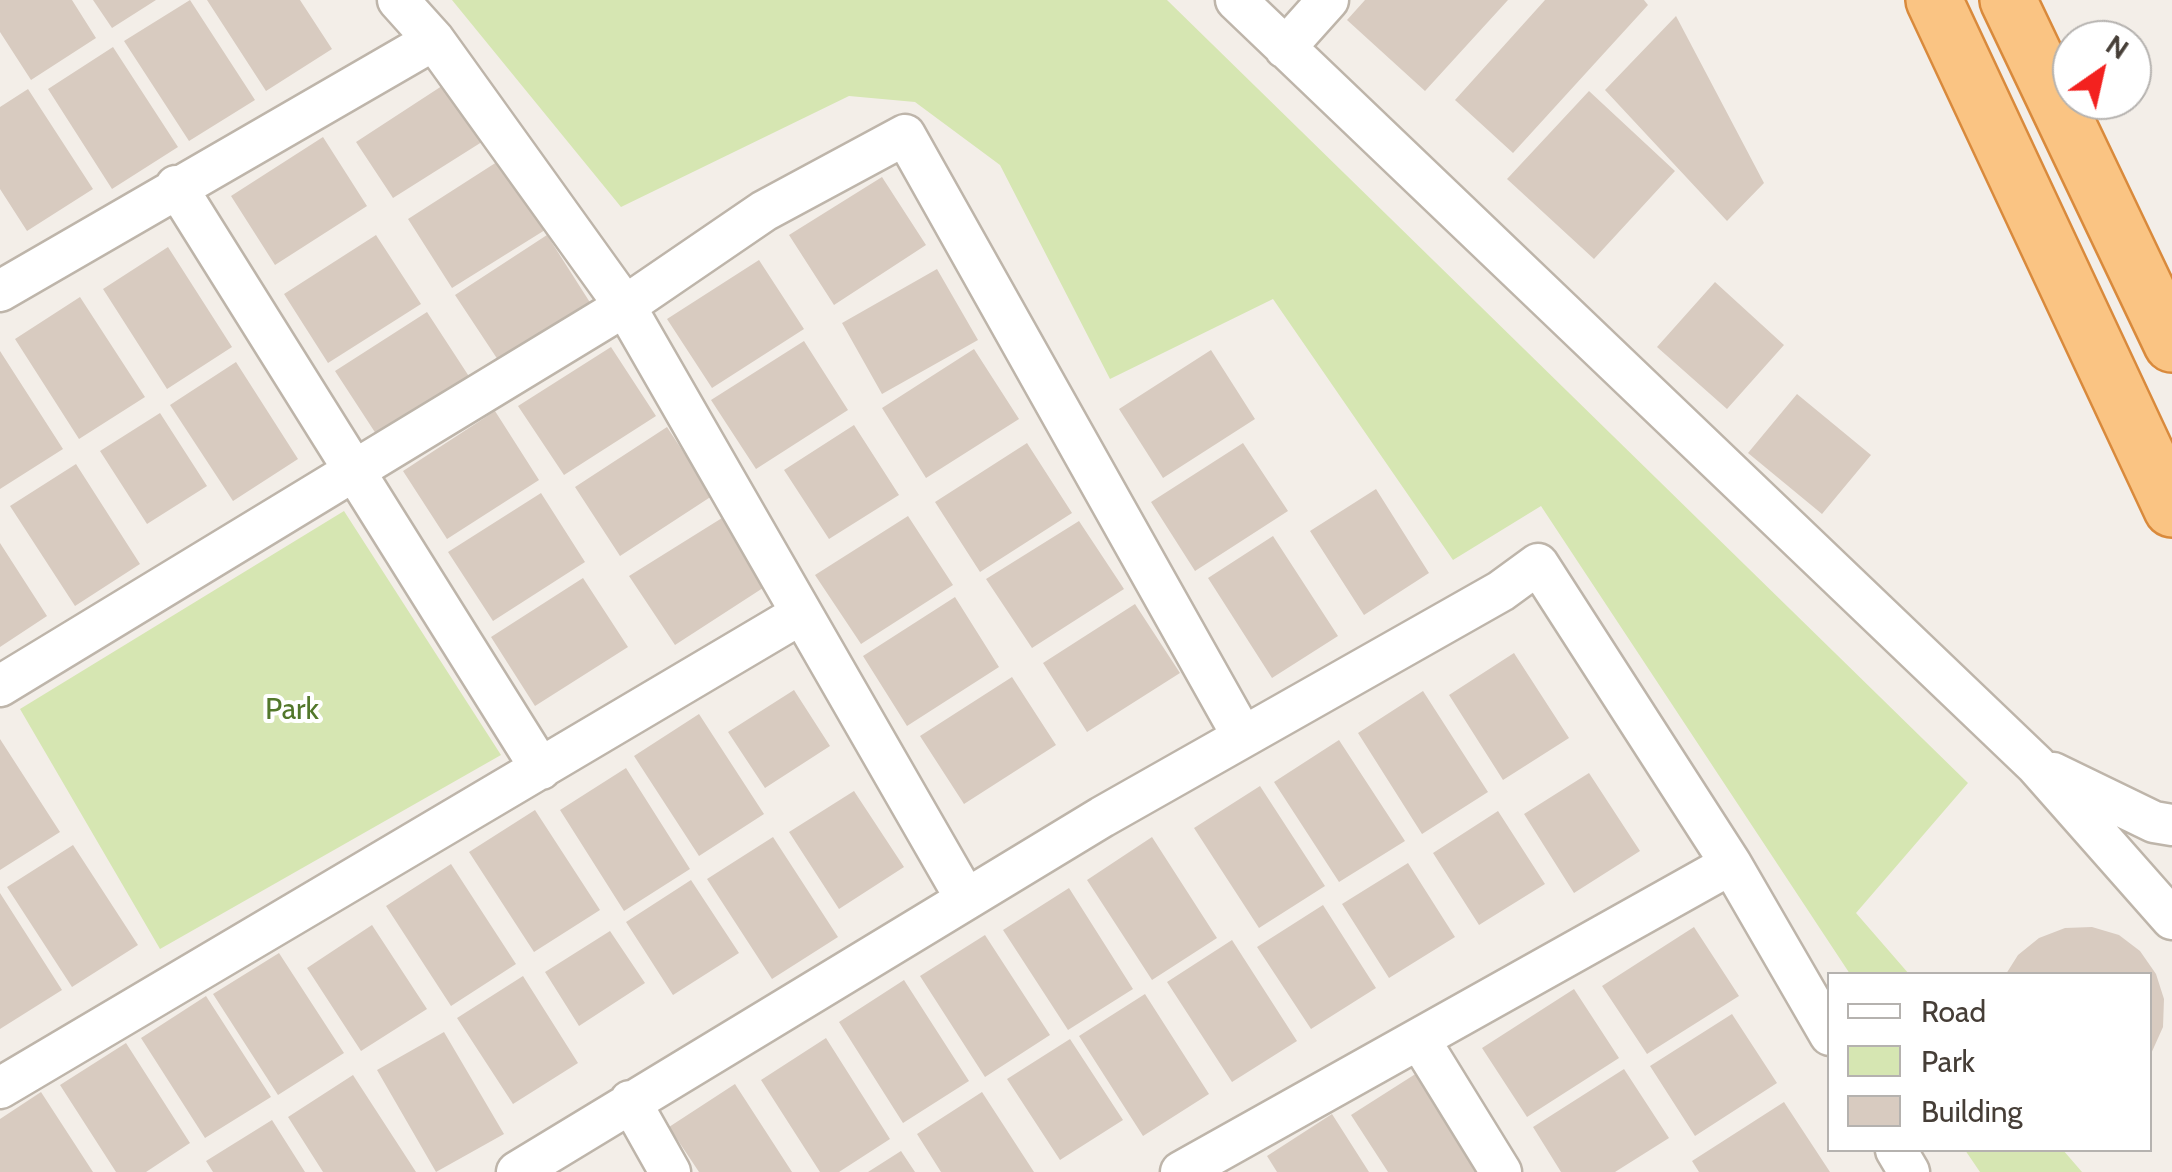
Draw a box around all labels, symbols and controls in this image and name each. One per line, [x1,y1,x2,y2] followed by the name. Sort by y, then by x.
[2052,20,2152,120] north arrow
[2100,27,2135,66] text: N
[265,692,319,728] park label: Park
[1827,972,2152,1152] legend
[1921,993,1986,1030] text: Road
[1921,1043,1975,1080] text: Park
[1921,1093,2023,1130] text: Building

